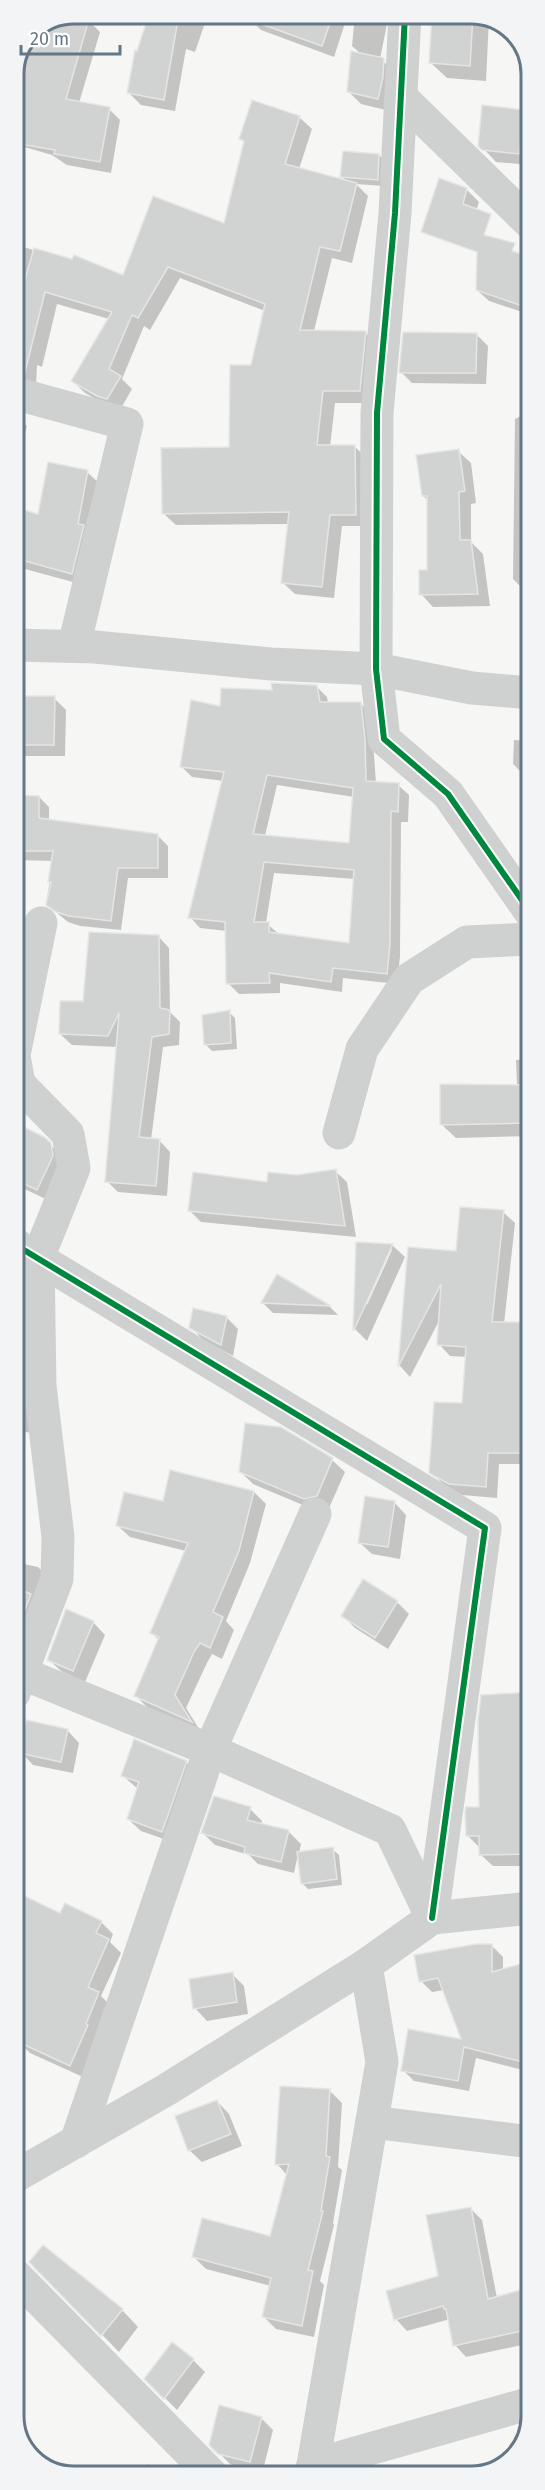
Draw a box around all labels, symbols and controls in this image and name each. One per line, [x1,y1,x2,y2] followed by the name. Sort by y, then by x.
[21,18,120,56] scale bar
[30,28,69,50] text: 20 m

